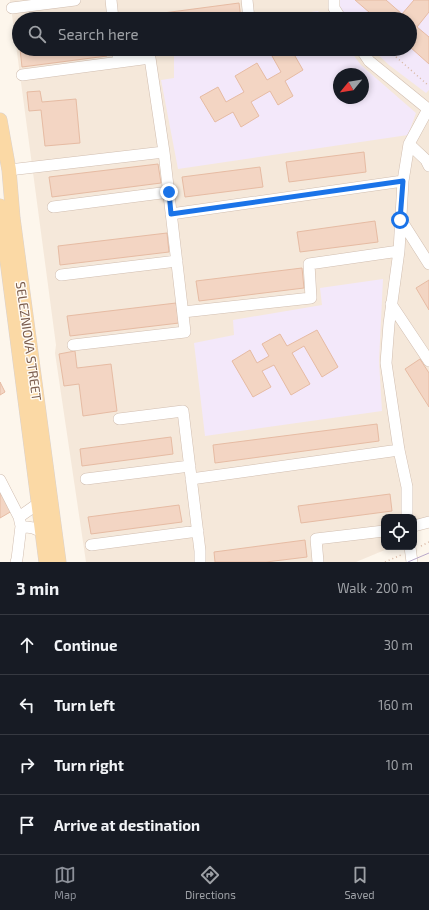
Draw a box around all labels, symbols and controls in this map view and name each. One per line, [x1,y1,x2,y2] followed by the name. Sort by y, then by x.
[12,12,417,56] search box
[26,23,48,45] icon: search
[58,25,139,43] text: Search here
[333,68,369,104] north arrow
[160,183,178,201] route end
[391,211,409,229] route start
[13,280,45,402] street label: SELEZNIOVA STREET
[381,514,417,550] map controls
[381,514,417,550] button: locate
[16,578,59,598] text: 3 min
[337,580,413,596] text: Walk · 200 m
[16,634,38,656] icon: ahead
[54,636,117,654] text: Continue
[384,637,413,653] text: 30 m
[16,694,38,716] icon: left
[54,696,115,714] text: Turn left
[378,697,413,713] text: 160 m
[16,754,38,776] icon: right
[54,756,124,774] text: Turn right
[386,757,413,773] text: 10 m
[16,814,38,836] icon: arrive
[54,816,200,834] text: Arrive at destination
[54,864,76,901] tab: Map
[185,864,236,901] tab: Directions
[344,864,375,901] tab: Saved

